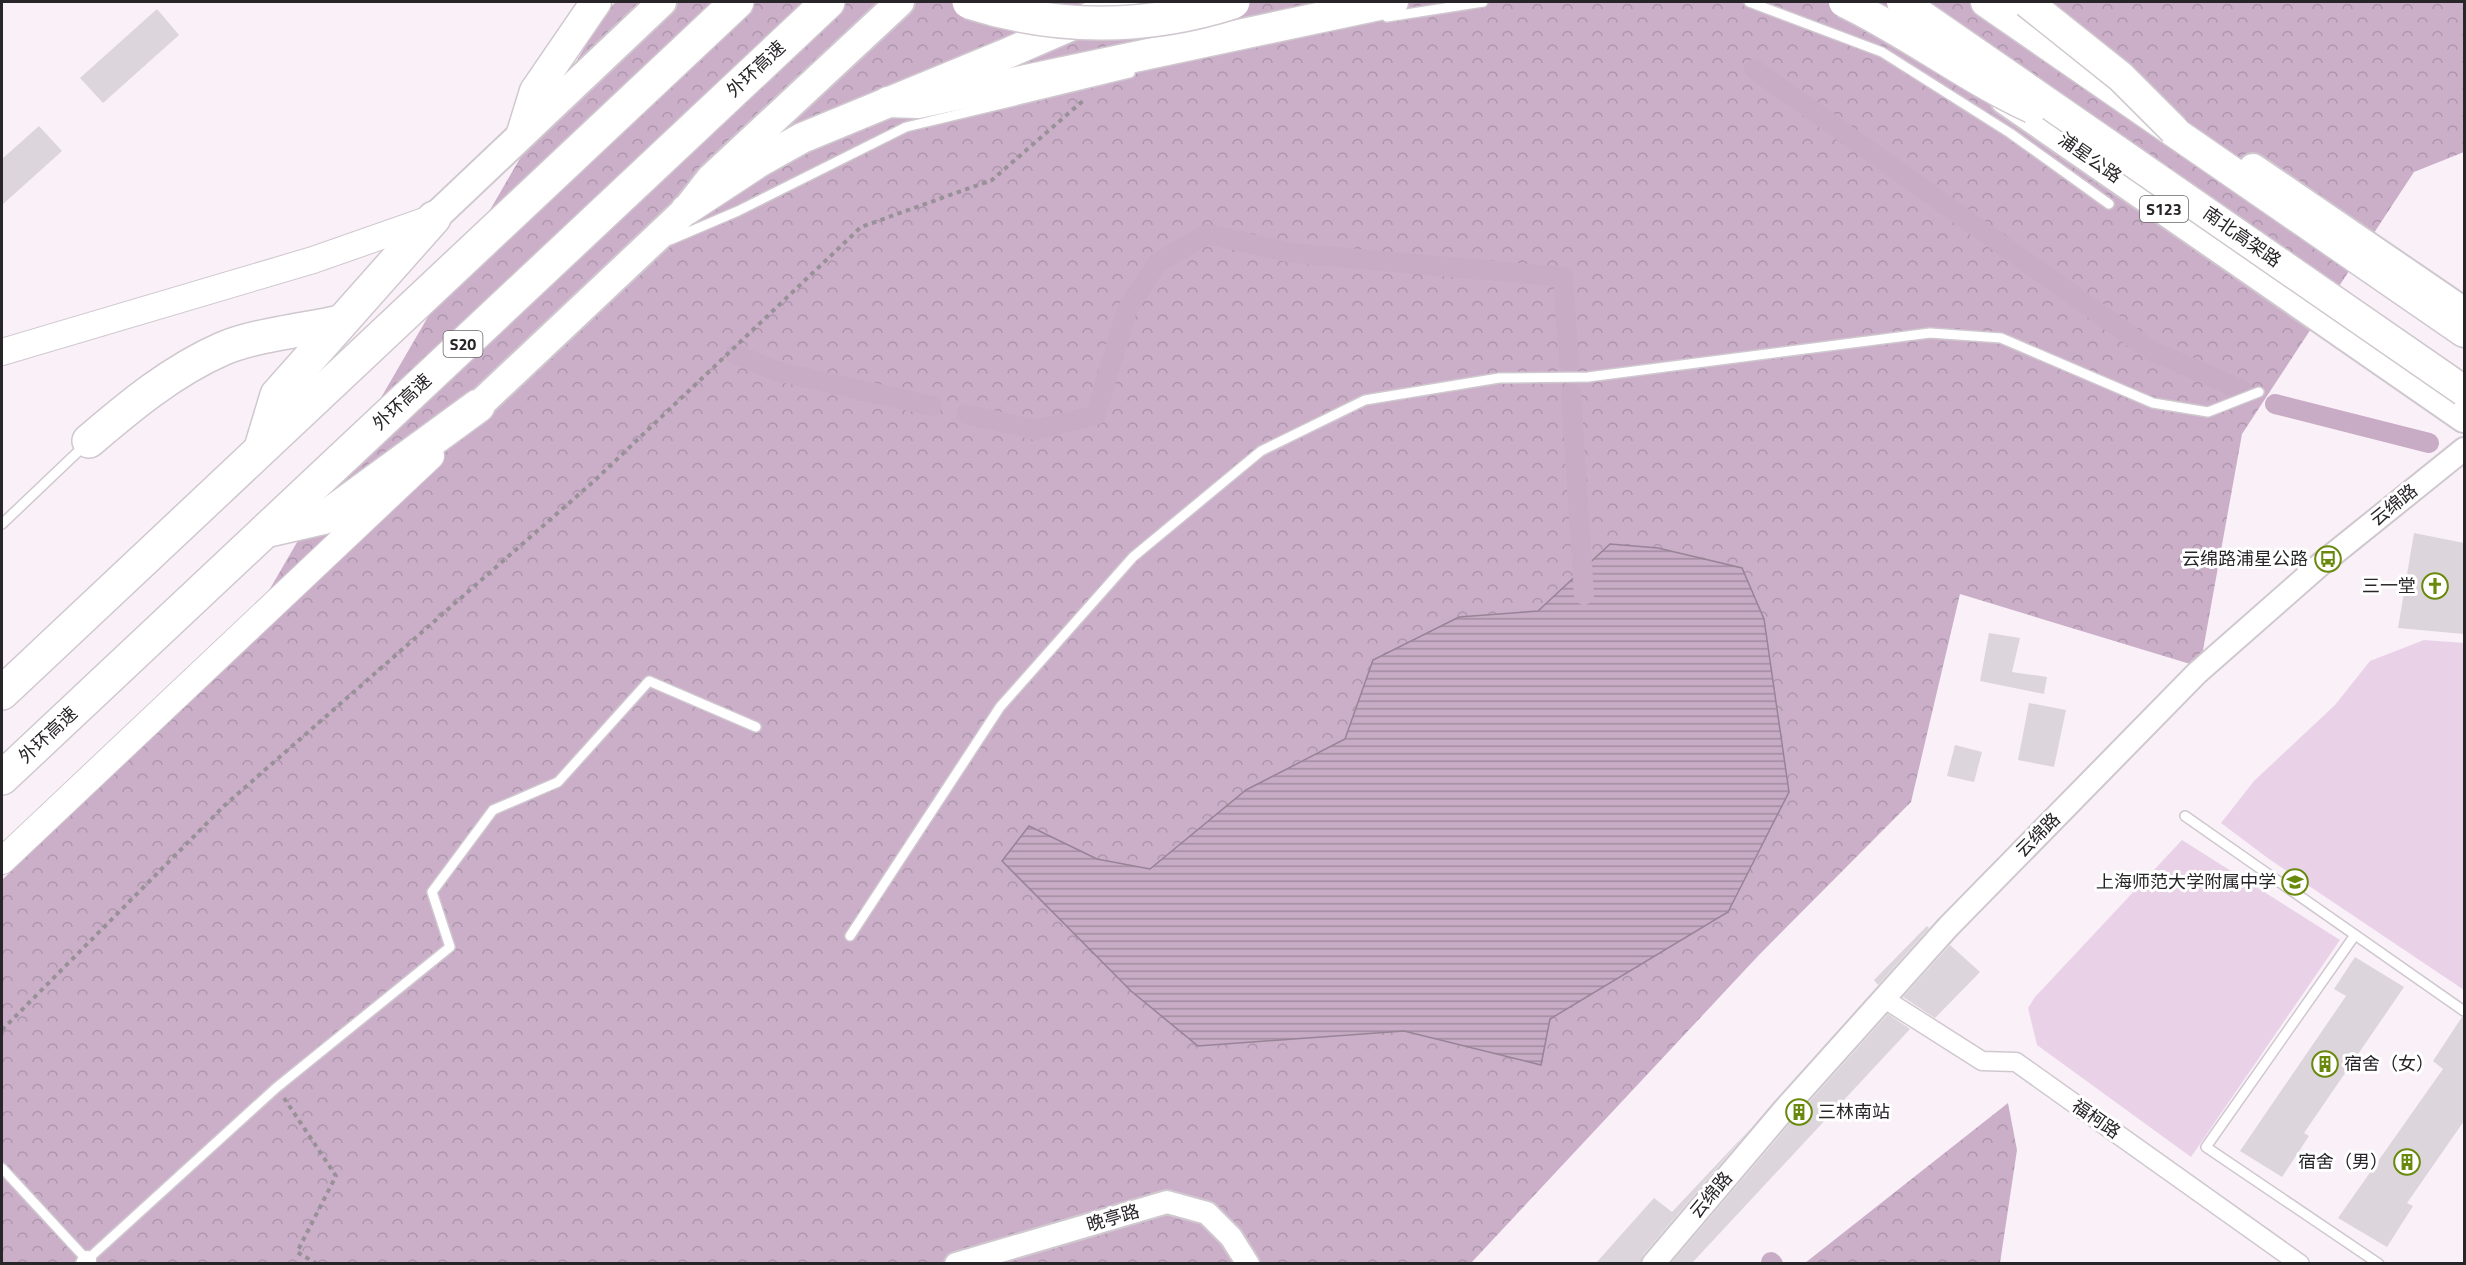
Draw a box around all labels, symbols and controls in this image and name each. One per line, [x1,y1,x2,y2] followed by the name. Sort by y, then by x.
[720,34,791,103] street label: 外环高速
[2053,126,2128,189] street label: 浦星公路
[2140,196,2188,222] road number: S123
[2198,200,2287,273] street label: 南北高架路
[444,331,482,357] road number: S20
[366,367,437,436] street label: 外环高速
[2364,477,2423,532] street label: 云绵路
[2313,544,2343,574] bus stop icon: 云绵路浦星公路
[2182,545,2308,572] place label: 云绵路浦星公路
[2420,571,2450,601] church icon: 三一堂
[2362,572,2416,599] place label: 三一堂
[12,700,83,769] street label: 外环高速
[2009,806,2066,863] street label: 云绵路
[2280,867,2310,897] school or university icon: 上海师范大学附属中学
[2096,868,2276,895] place label: 上海师范大学附属中学
[2310,1049,2340,1079] building icon: 宿舍（女）
[2344,1050,2434,1077] place label: 宿舍（女）
[2066,1092,2126,1145] street label: 福柯路
[1784,1097,1814,1127] building icon: 三林南站
[1818,1098,1890,1125] place label: 三林南站
[2392,1147,2422,1177] building icon: 宿舍（男）
[2298,1148,2388,1175] place label: 宿舍（男）
[1683,1165,1738,1224] street label: 云绵路
[1083,1197,1143,1238] street label: 晚亭路

